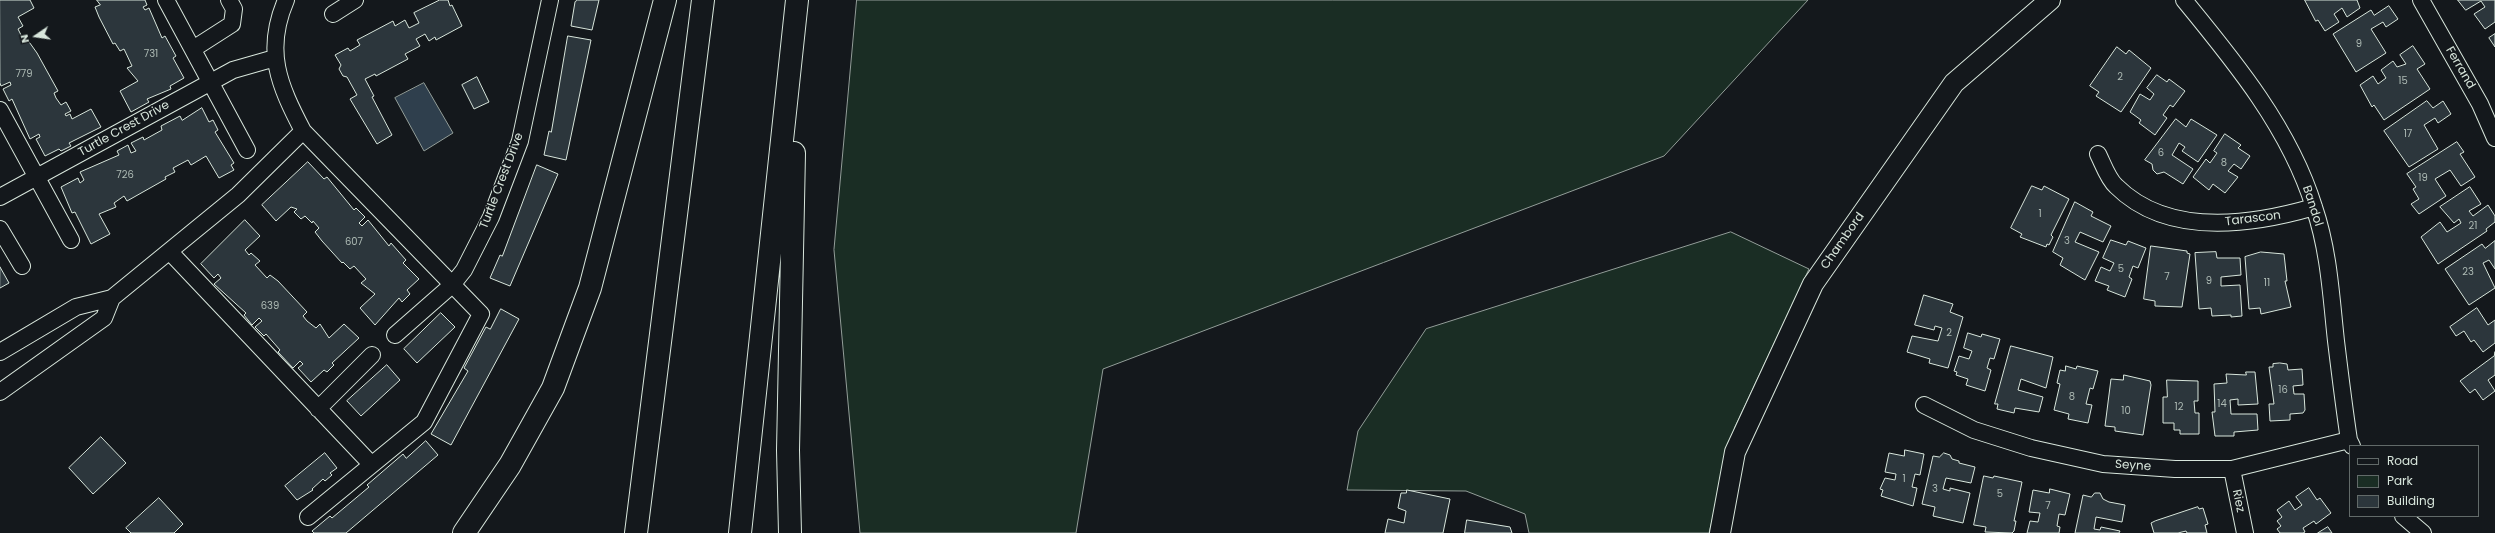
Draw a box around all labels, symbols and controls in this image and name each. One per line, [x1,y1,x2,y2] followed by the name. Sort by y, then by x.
[16,16,56,56] north arrow
[16,33,33,45] text: N
[2356,38,2362,50] house number: 9
[2442,44,2478,92] street label: Ferrand
[144,48,158,60] house number: 731
[15,68,33,80] house number: 779
[2117,71,2123,83] house number: 2
[2398,75,2408,87] house number: 15
[76,98,172,160] street label: Turtle Crest Drive
[2404,128,2412,140] house number: 17
[477,131,527,231] street label: Turtle Crest Drive
[2158,147,2164,159] house number: 6
[2221,157,2227,169] house number: 8
[116,169,134,181] house number: 726
[2418,172,2428,184] house number: 19
[2299,184,2325,228] street label: Bandol
[2038,208,2042,220] house number: 1
[2224,208,2282,230] street label: Tarascon
[1818,210,1868,272] street label: Chambord
[2469,220,2477,232] house number: 21
[2064,235,2070,247] house number: 3
[345,236,363,248] house number: 607
[2118,263,2124,275] house number: 5
[2462,266,2474,278] house number: 23
[2164,271,2170,283] house number: 7
[2206,275,2212,287] house number: 9
[2264,277,2270,289] house number: 11
[261,300,279,312] house number: 639
[1946,327,1952,339] house number: 2
[2278,384,2288,396] house number: 16
[2069,391,2075,403] house number: 8
[2217,398,2227,410] house number: 14
[2175,401,2183,413] house number: 12
[2121,405,2131,417] house number: 10
[2349,445,2479,517] legend
[2387,452,2418,469] text: Road
[2114,458,2152,474] street label: Seyne
[2387,472,2413,489] text: Park
[1902,473,1906,485] house number: 1
[1932,483,1938,495] house number: 3
[1997,488,2003,500] house number: 5
[2229,488,2247,514] street label: Riez
[2387,492,2435,509] text: Building
[2045,500,2051,512] house number: 7

